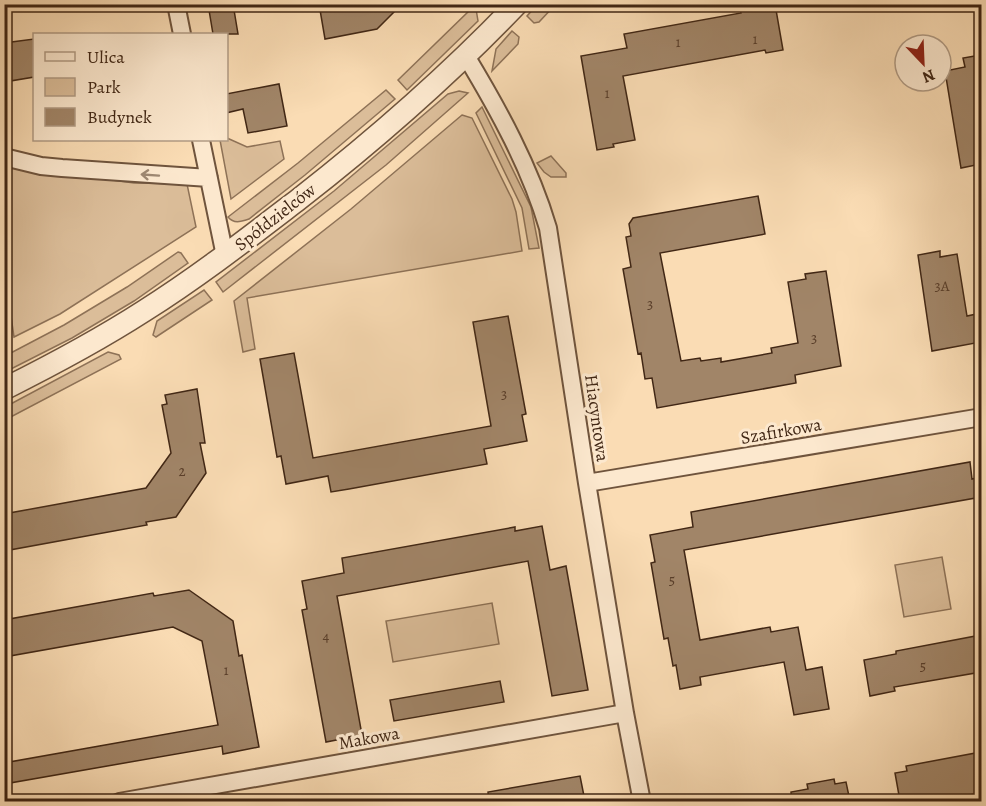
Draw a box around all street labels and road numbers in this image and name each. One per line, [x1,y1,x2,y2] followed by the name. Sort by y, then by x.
[229,177,321,256] street label: Spółdzielców
[579,373,615,464] street label: Hiacyntowa
[739,412,824,450] street label: Szafirkowa
[337,721,402,755] street label: Makowa

